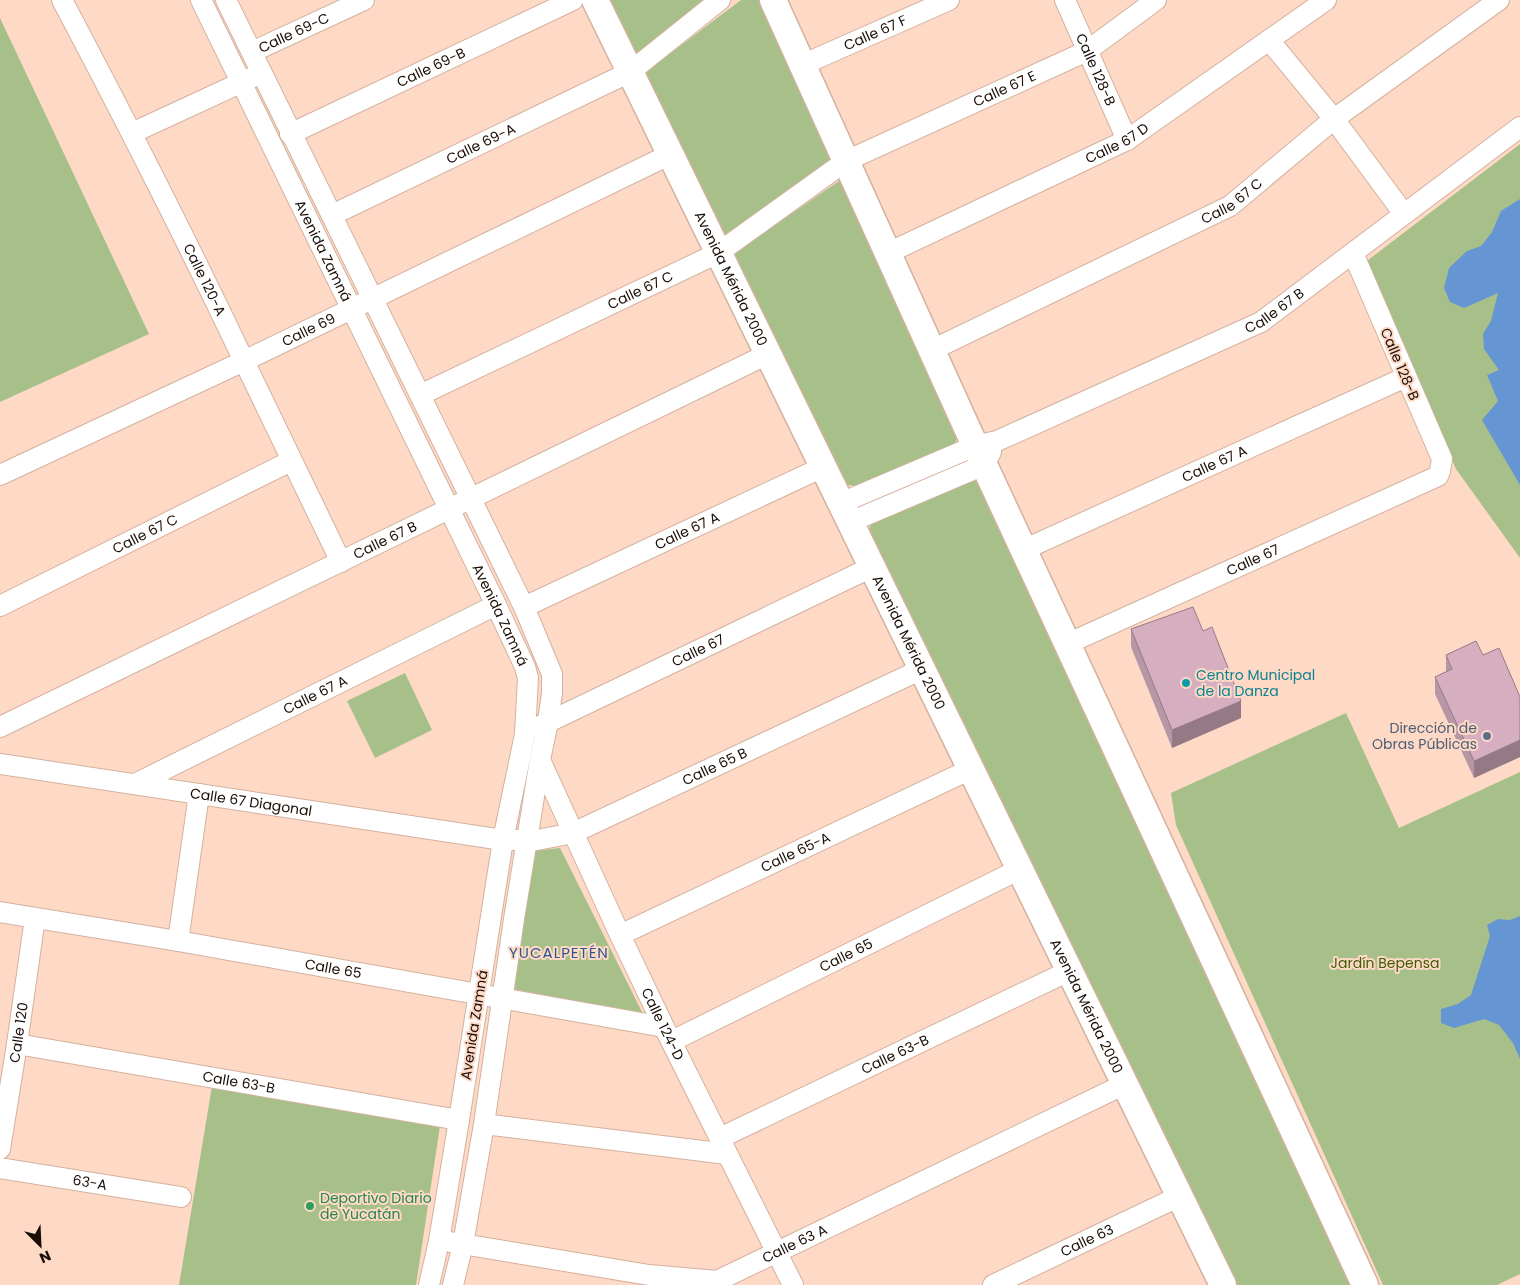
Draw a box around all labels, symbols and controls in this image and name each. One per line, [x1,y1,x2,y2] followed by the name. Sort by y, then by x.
[255,8,332,58] street label: Calle 69-C
[840,10,910,55] street label: Calle 67 F
[1071,30,1121,109] street label: Calle 128-B
[393,42,469,92] street label: Calle 69-B
[970,66,1039,112] street label: Calle 67 E
[443,118,519,169] street label: Calle 69-A
[1082,118,1153,168] street label: Calle 67 D
[1197,173,1267,229] street label: Calle 67 C
[290,197,357,305] street label: Avenida Zamná
[690,208,773,349] street label: Avenida Mérida 2000
[179,240,231,319] street label: Calle 120-A
[604,266,677,314] street label: Calle 67 C
[1241,283,1308,338] street label: Calle 67 B
[278,308,339,351] street label: Calle 69
[1376,325,1424,403] street label: Calle 128-B
[1179,440,1250,487] street label: Calle 67 A
[651,507,723,554] street label: Calle 67 A
[109,509,181,558] street label: Calle 67 C
[350,516,420,564] street label: Calle 67 B
[1223,539,1283,581] street label: Calle 67
[467,561,533,669] street label: Avenida Zamná
[868,572,950,713] street label: Avenida Mérida 2000
[668,629,728,672] street label: Calle 67
[1196,665,1315,701] place label: Centro Municipal de la Danza
[280,670,351,719] street label: Calle 67 A
[1180,677,1192,689] marker: Centro Municipal de la Danza
[1372,718,1477,754] place label: Dirección de Obras Públicas
[1481,730,1493,742] marker: Dirección de Obras Públicas
[679,743,751,790] street label: Calle 65 B
[189,783,313,821] street label: Calle 67 Diagonal
[757,827,833,877] street label: Calle 65-A
[816,933,876,977] street label: Calle 65
[1045,936,1128,1077] street label: Avenida Mérida 2000
[509,942,609,963] district label: YUCALPETÉN
[1331,953,1439,973] park label: Jardín Bepensa
[303,954,363,983] street label: Calle 65
[455,969,493,1081] street label: Avenida Zamná
[637,984,689,1064] street label: Calle 124-D
[4,1001,33,1064] street label: Calle 120
[858,1029,932,1079] street label: Calle 63-B
[201,1066,276,1098] street label: Calle 63-B
[71,1170,108,1195] street label: 63-A
[320,1188,432,1224] place label: Deportivo Diario de Yucatán
[304,1200,316,1212] marker: Deportivo Diario de Yucatán
[759,1219,830,1268] street label: Calle 63 A
[1057,1219,1117,1262] street label: Calle 63
[15,1220,65,1270] north arrow
[36,1246,54,1268] text: N

